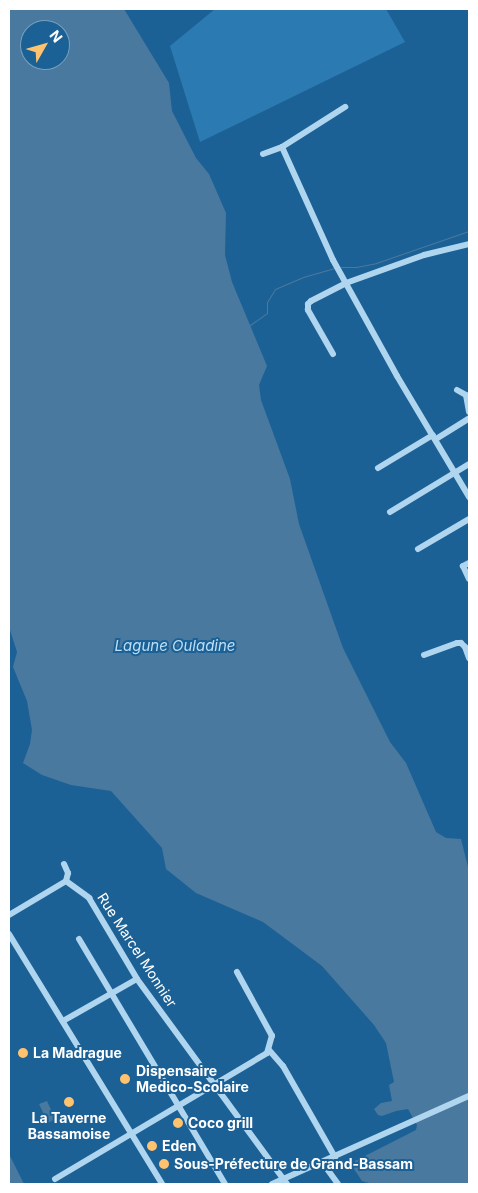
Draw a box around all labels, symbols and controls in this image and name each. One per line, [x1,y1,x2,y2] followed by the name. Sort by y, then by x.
[20,20,70,70] north arrow
[46,27,66,46] text: N
[114,637,236,655] water label: Lagune Ouladine
[94,890,180,1010] street label: Rue Marcel Monnier
[33,1045,122,1061] place label: La Madrague
[17,1047,29,1059] marker: La Madrague
[136,1063,249,1096] place label: Dispensaire Medico-Scolaire
[118,1072,132,1086] marker: Dispensaire Medico-Scolaire
[63,1096,75,1108] marker: La Taverne Bassamoise
[28,1110,110,1142] place label: La Taverne Bassamoise
[188,1115,253,1131] place label: Coco grill
[172,1117,184,1129] marker: Coco grill
[162,1138,196,1154] place label: Eden
[146,1140,158,1152] marker: Eden
[174,1156,413,1172] place label: Sous-Préfecture de Grand-Bassam
[158,1158,170,1170] marker: Sous-Préfecture de Grand-Bassam

